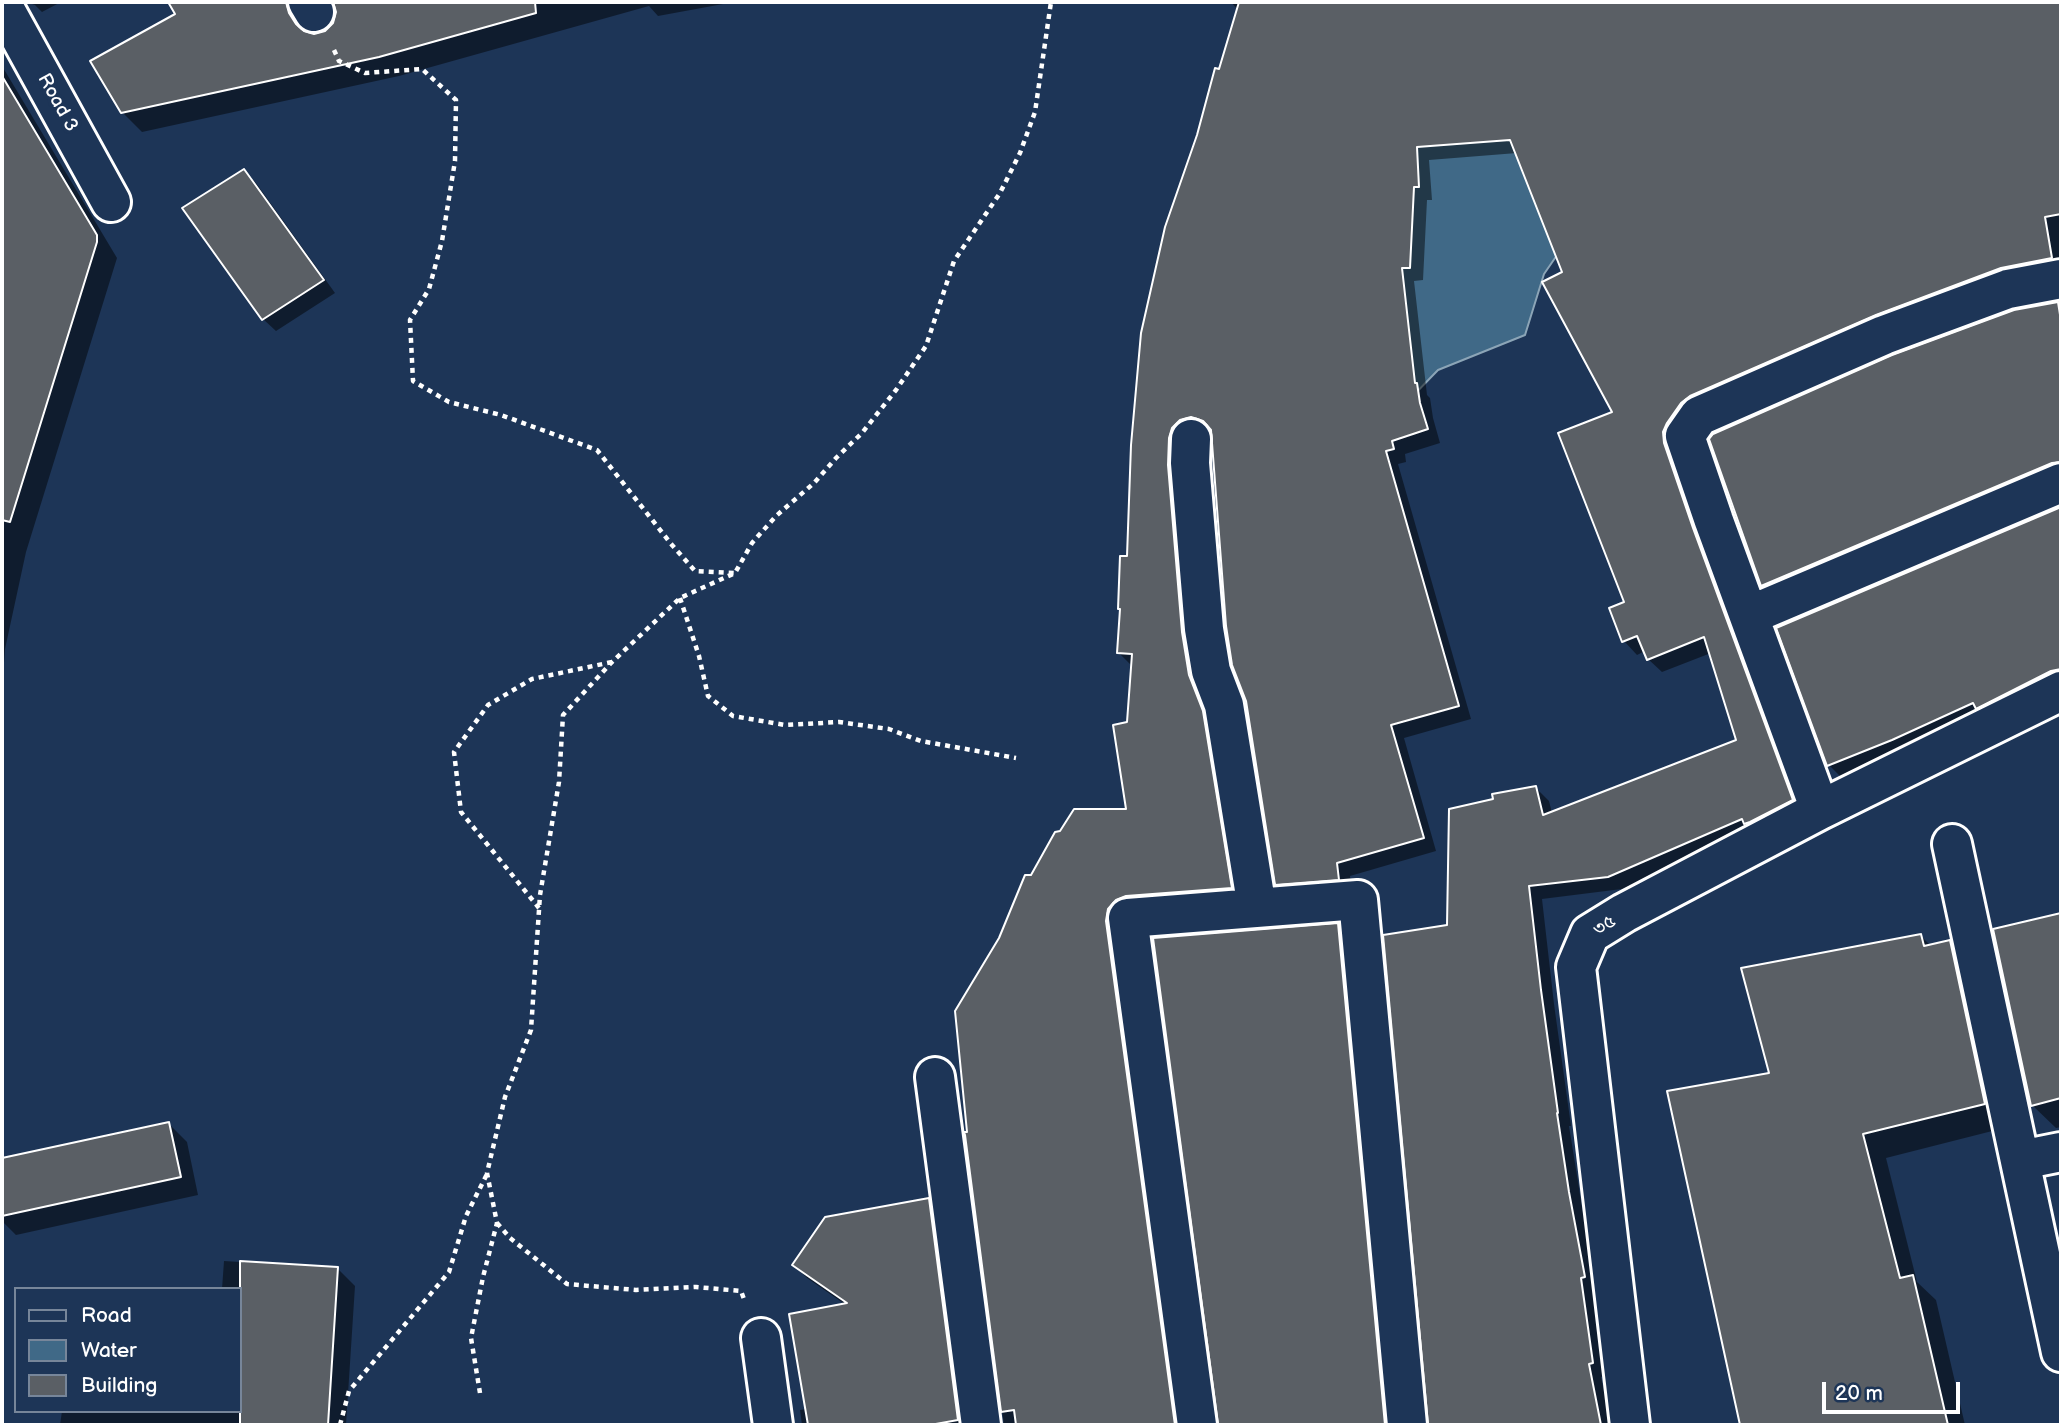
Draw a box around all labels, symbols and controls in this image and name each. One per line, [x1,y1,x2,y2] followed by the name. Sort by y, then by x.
[32,70,82,136] street label: Road 3
[1589,910,1621,942] street label: ৩৫
[14,1287,242,1413] legend
[81,1303,132,1328] text: Road
[81,1338,137,1363] text: Water
[1825,1368,1963,1412] scale bar
[81,1373,157,1398] text: Building
[1835,1381,1883,1406] text: 20 m

